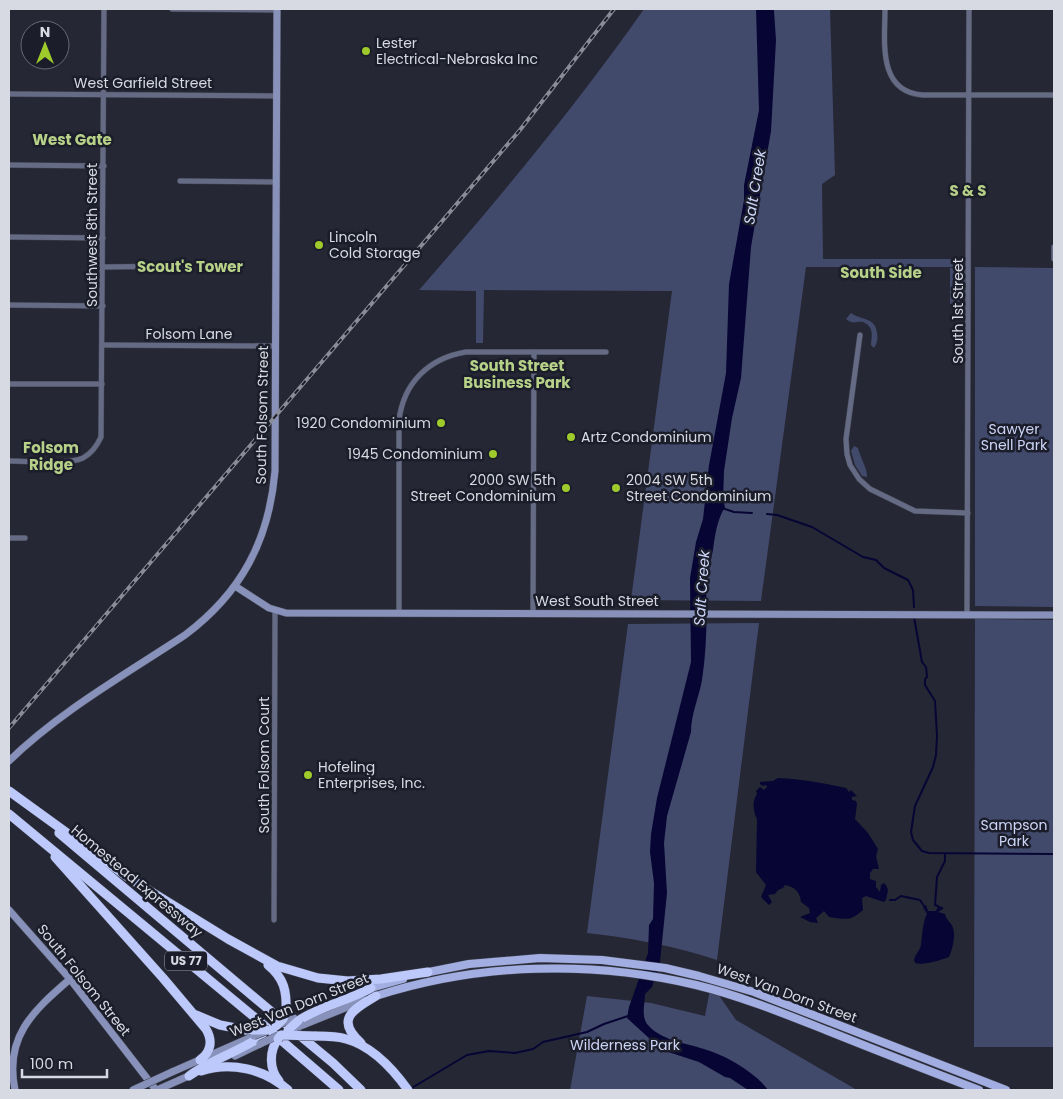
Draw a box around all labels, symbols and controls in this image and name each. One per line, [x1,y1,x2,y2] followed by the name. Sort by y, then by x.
[20,20,70,70] north arrow
[40,22,50,42] text: N
[376,33,538,69] place label: Lester Electrical-Nebraska Inc
[360,45,372,57] marker: Lester Electrical-Nebraska Inc
[74,73,212,93] street label: West Garfield Street
[32,129,112,150] district label: West Gate
[738,146,771,226] water label: Salt Creek
[82,163,102,307] street label: Southwest 8th Street
[950,180,986,201] district label: S & S
[329,227,421,263] place label: Lincoln Cold Storage
[313,239,325,251] marker: Lincoln Cold Storage
[137,256,244,277] district label: Scout's Tower
[948,258,968,364] street label: South 1st Street
[840,262,922,283] district label: South Side
[145,324,233,344] street label: Folsom Lane
[251,345,273,485] street label: South Folsom Street
[463,355,571,393] district label: South Street Business Park
[296,413,431,433] place label: 1920 Condominium
[435,417,447,429] marker: 1920 Condominium
[981,419,1048,455] park label: Sawyer Snell Park
[581,427,712,447] place label: Artz Condominium
[565,431,577,443] marker: Artz Condominium
[23,437,79,475] district label: Folsom Ridge
[348,444,483,464] place label: 1945 Condominium
[487,448,499,460] marker: 1945 Condominium
[410,470,556,506] place label: 2000 SW 5th Street Condominium
[626,470,772,506] place label: 2004 SW 5th Street Condominium
[560,482,572,494] marker: 2000 SW 5th Street Condominium
[610,482,622,494] marker: 2004 SW 5th Street Condominium
[688,548,715,627] water label: Salt Creek
[535,591,659,611] street label: West South Street
[254,697,274,833] street label: South Folsom Court
[318,757,425,793] place label: Hofeling Enterprises, Inc.
[302,769,314,781] marker: Hofeling Enterprises, Inc.
[981,815,1047,851] park label: Sampson Park
[67,820,207,942] street label: Homestead Expressway
[33,920,135,1040] street label: South Folsom Street
[165,951,207,970] road number: US 77
[714,958,860,1028] street label: West Van Dorn Street
[227,968,371,1042] street label: West Van Dorn Street
[570,1035,681,1055] park label: Wilderness Park
[22,1046,108,1078] scale bar
[30,1053,73,1074] text: 100 m

